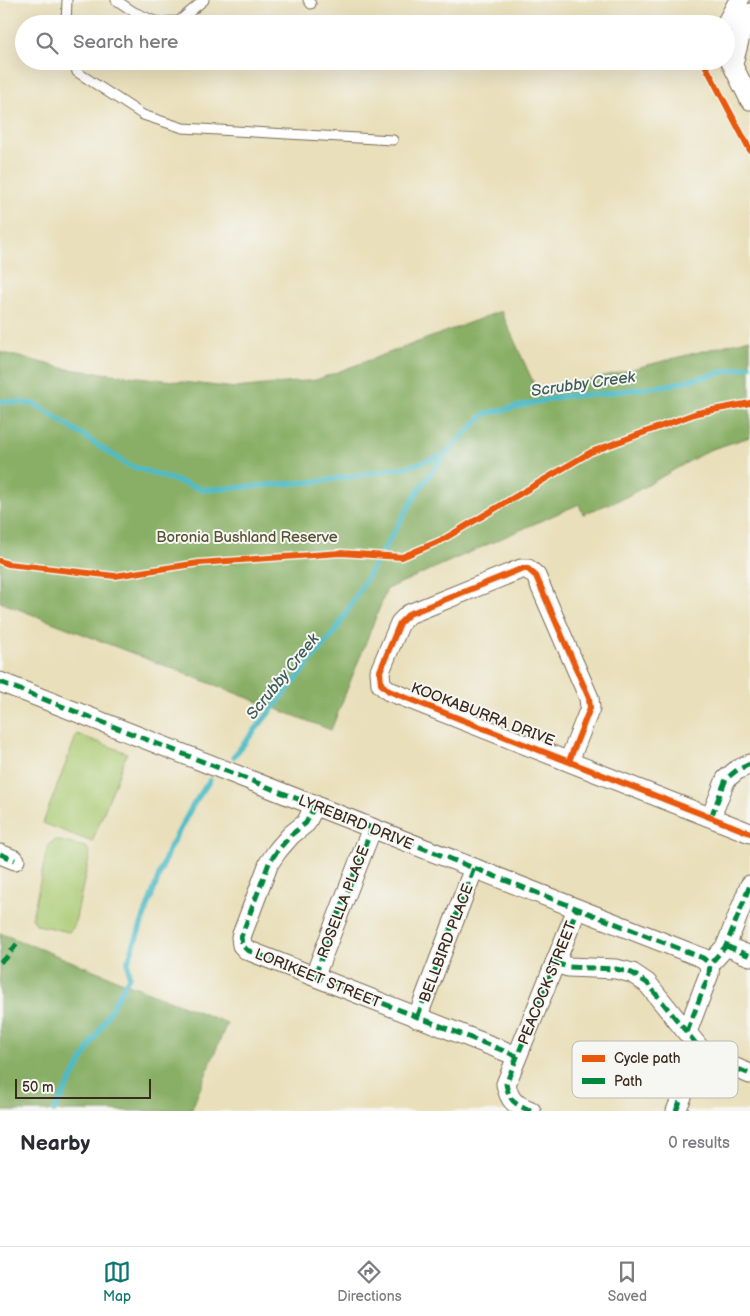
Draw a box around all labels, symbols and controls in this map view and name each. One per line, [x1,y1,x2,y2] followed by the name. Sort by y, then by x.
[15,15,735,70] search box
[33,29,61,57] icon: search
[73,31,178,54] text: Search here
[530,368,638,401] water label: Scrubby Creek
[156,528,338,547] park label: Boronia Bushland Reserve
[243,629,324,724] water label: Scrubby Creek
[408,678,557,751] street label: KOOKABURRA DRIVE
[295,791,416,854] street label: LYREBIRD DRIVE
[313,843,374,961] street label: ROSELLA PLACE
[415,881,478,1005] street label: BELLBIRD PLACE
[514,919,581,1048] street label: PEACOCK STREET
[252,944,384,1012] street label: LORIKEET STREET
[572,1041,738,1098] legend
[614,1050,681,1067] text: Cycle path
[614,1073,642,1090] text: Path
[15,1076,151,1099] scale bar
[22,1079,54,1096] text: 50 m
[20,1131,90,1156] text: Nearby
[668,1134,730,1153] text: 0 results
[103,1258,131,1305] tab: Map
[337,1258,402,1305] tab: Directions
[608,1258,647,1305] tab: Saved

